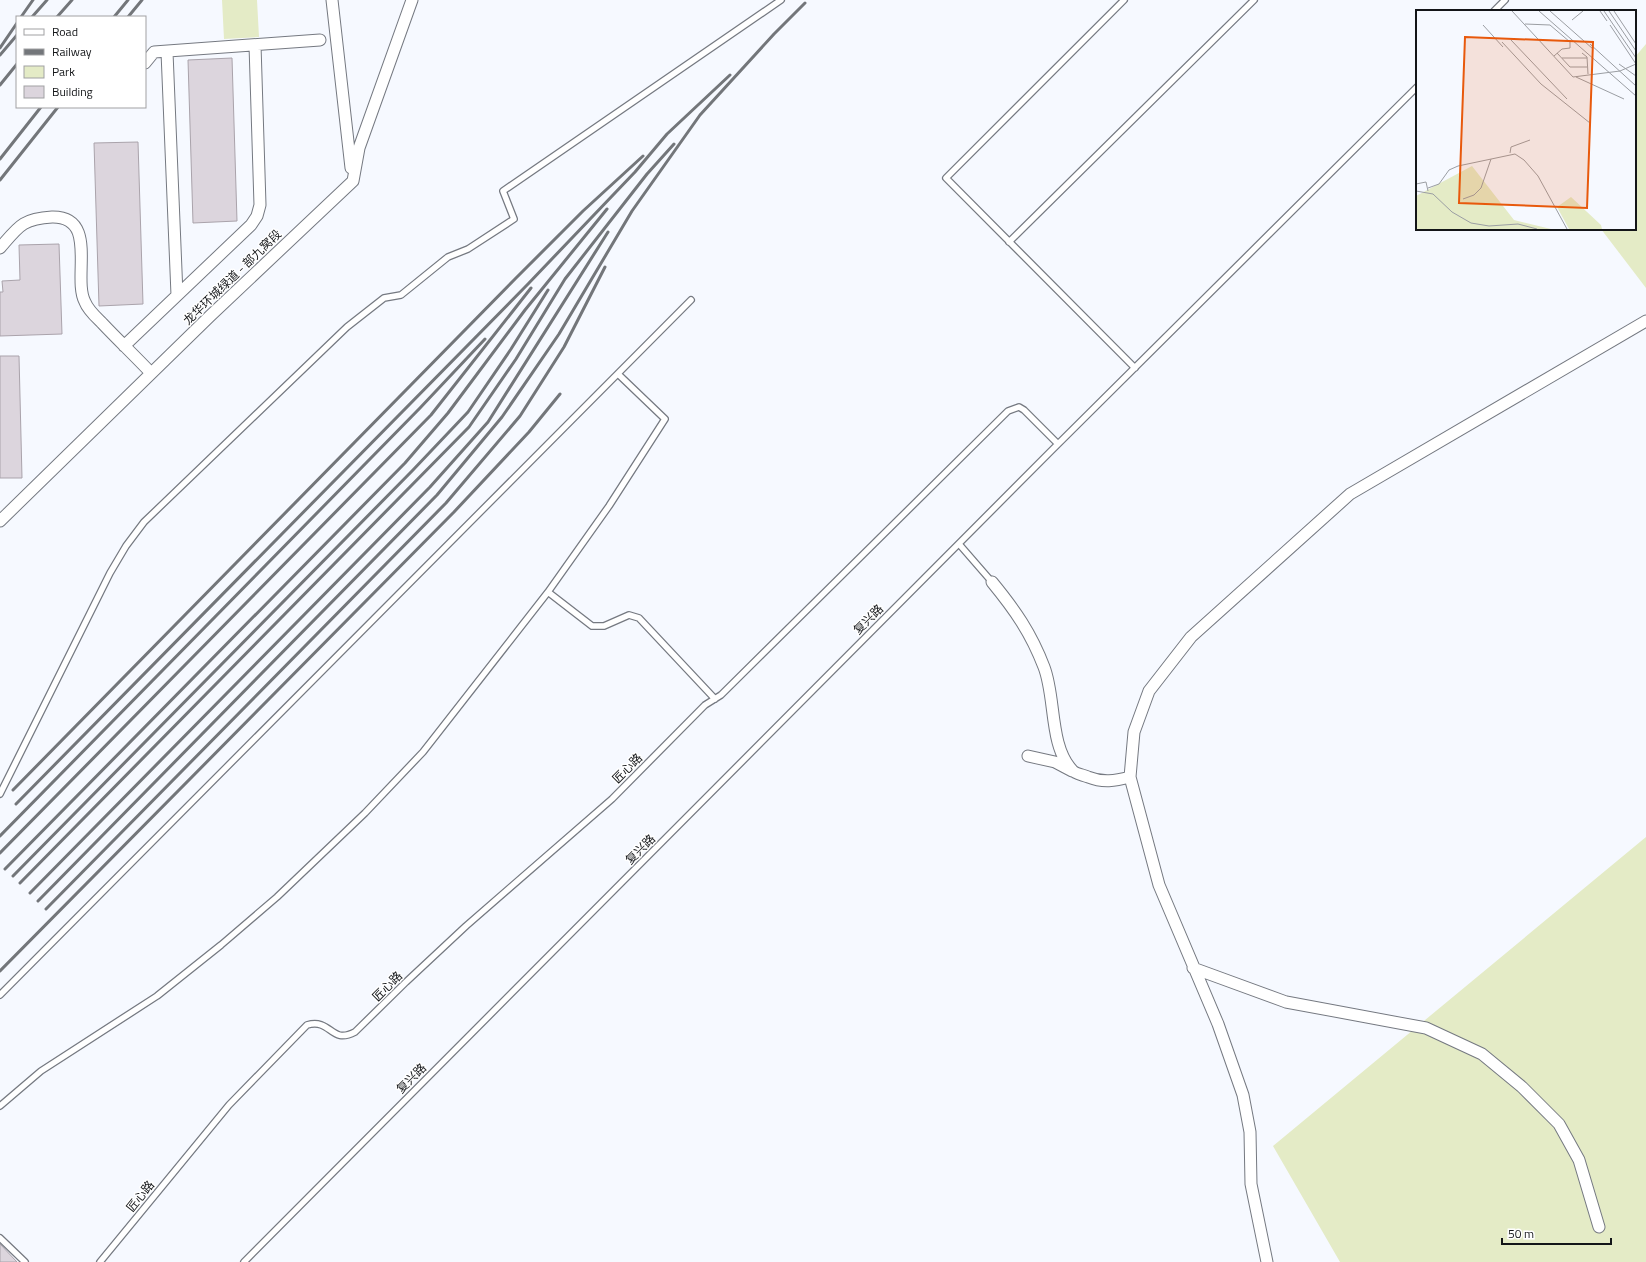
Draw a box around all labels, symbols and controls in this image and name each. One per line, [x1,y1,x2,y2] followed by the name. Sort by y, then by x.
[1416,10,1636,230] inset map
[16,16,146,108] legend
[52,22,78,41] text: Road
[52,42,92,61] text: Railway
[52,62,75,81] text: Park
[52,82,93,101] text: Building
[178,225,286,329] street label: 龙华环城绿道 - 部九窝段
[849,600,887,638] street label: 复兴路
[608,749,646,787] street label: 匠心路
[621,830,659,868] street label: 复兴路
[368,967,406,1005] street label: 匠心路
[392,1059,430,1097] street label: 复兴路
[121,1176,159,1216] street label: 匠心路
[1502,1220,1611,1246] scale bar
[1508,1224,1534,1243] text: 50 m

